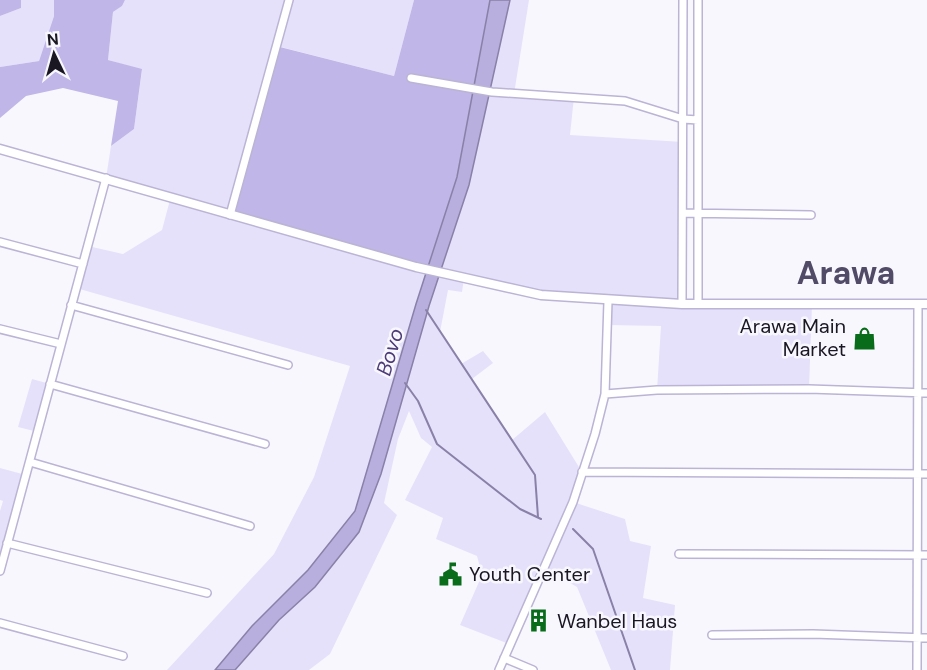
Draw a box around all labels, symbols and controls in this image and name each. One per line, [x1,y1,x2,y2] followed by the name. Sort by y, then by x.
[24,24,84,84] north arrow
[46,29,59,51] text: N
[797,252,895,294] district label: Arawa
[740,313,846,362] place label: Arawa Main Market
[370,325,410,379] water label: Bovo
[851,325,877,351] shop icon: Arawa Main Market
[438,561,464,587] public building icon: Youth Center
[469,561,590,587] place label: Youth Center
[526,608,552,634] building icon: Wanbel Haus
[557,608,677,634] place label: Wanbel Haus

